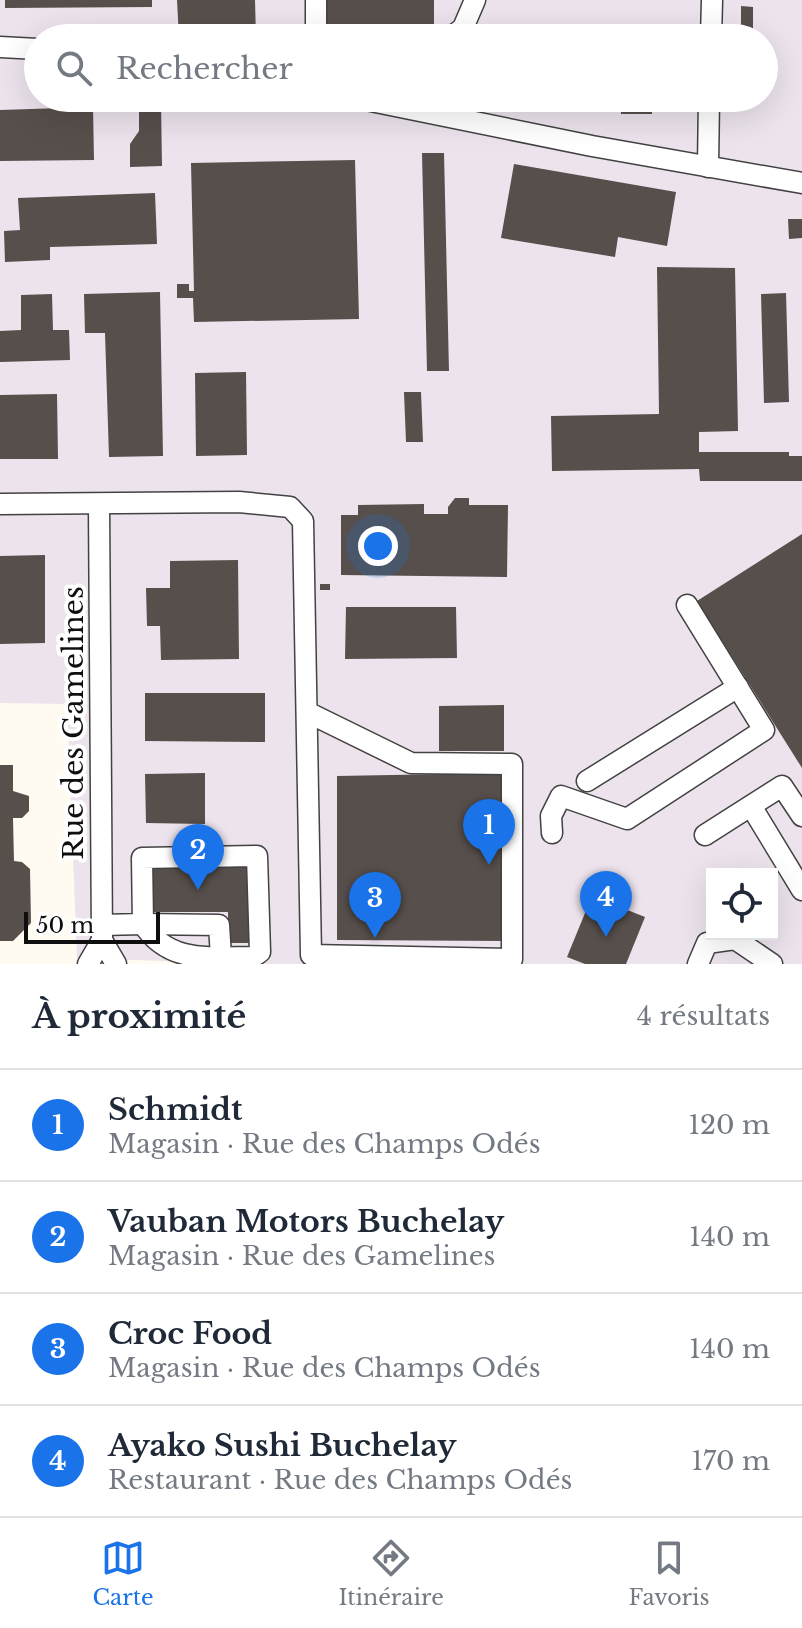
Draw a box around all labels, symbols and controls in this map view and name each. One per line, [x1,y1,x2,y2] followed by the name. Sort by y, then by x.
[24,24,778,112] search box
[52,46,96,90] icon: search
[116,50,293,87] text: Rechercher
[358,526,398,566] your location
[56,586,91,860] street label: Rue des Gamelines
[463,799,515,865] pin: 1
[172,824,224,890] pin: 2
[706,868,778,940] map controls
[706,868,778,940] button: locate
[580,871,632,937] pin: 4
[349,872,401,938] pin: 3
[24,908,160,944] scale bar
[36,912,94,939] text: 50 m
[32,995,246,1037] text: À proximité
[637,1000,770,1032] text: 4 résultats
[108,1091,243,1128] text: Schmidt
[52,1109,64,1141] text: 1
[688,1109,770,1141] text: 120 m
[108,1128,540,1160] text: Magasin · Rue des Champs Odés
[108,1203,504,1240] text: Vauban Motors Buchelay
[50,1221,66,1253] text: 2
[689,1221,770,1253] text: 140 m
[108,1240,495,1272] text: Magasin · Rue des Gamelines
[108,1315,272,1352] text: Croc Food
[50,1333,66,1365] text: 3
[689,1333,770,1365] text: 140 m
[108,1352,540,1384] text: Magasin · Rue des Champs Odés
[108,1427,456,1464] text: Ayako Sushi Buchelay
[49,1445,67,1477] text: 4
[691,1445,770,1477] text: 170 m
[108,1464,572,1496] text: Restaurant · Rue des Champs Odés
[92,1536,154,1611] tab: Carte
[338,1536,444,1611] tab: Itinéraire
[629,1536,710,1611] tab: Favoris

